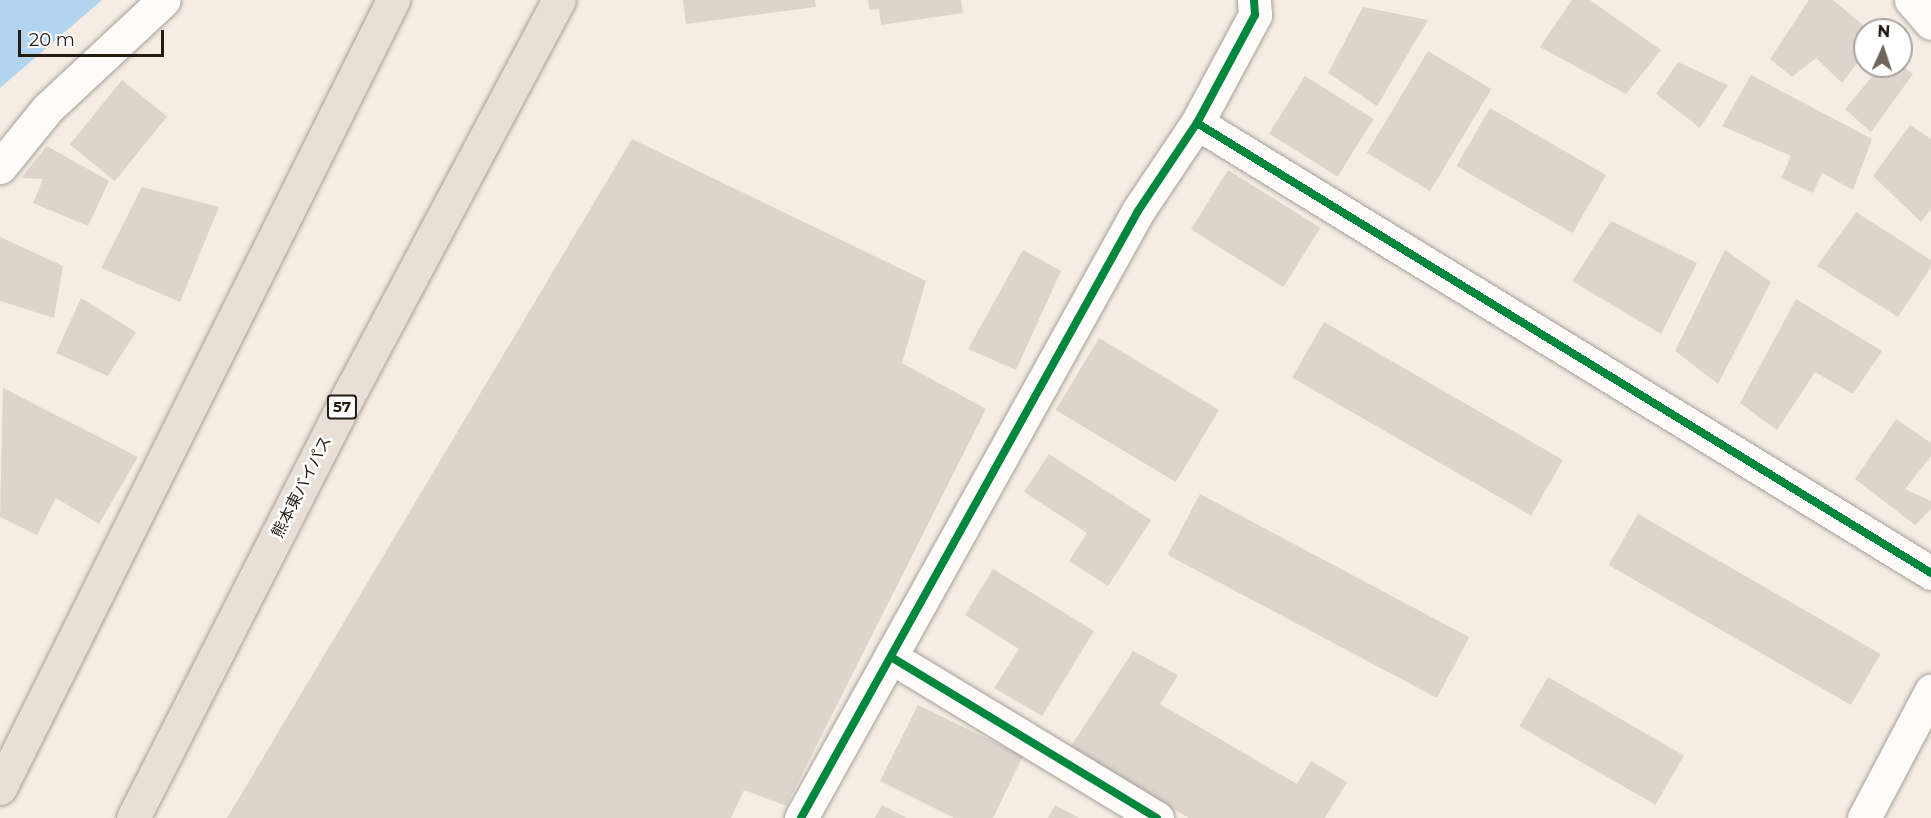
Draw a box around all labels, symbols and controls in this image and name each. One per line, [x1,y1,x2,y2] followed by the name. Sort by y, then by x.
[21,18,166,56] scale bar
[1853,18,1913,78] north arrow
[1877,22,1891,41] text: N
[29,29,75,51] text: 20 m
[326,395,358,419] road number: 57
[268,433,336,541] street label: 熊本東バイパス

